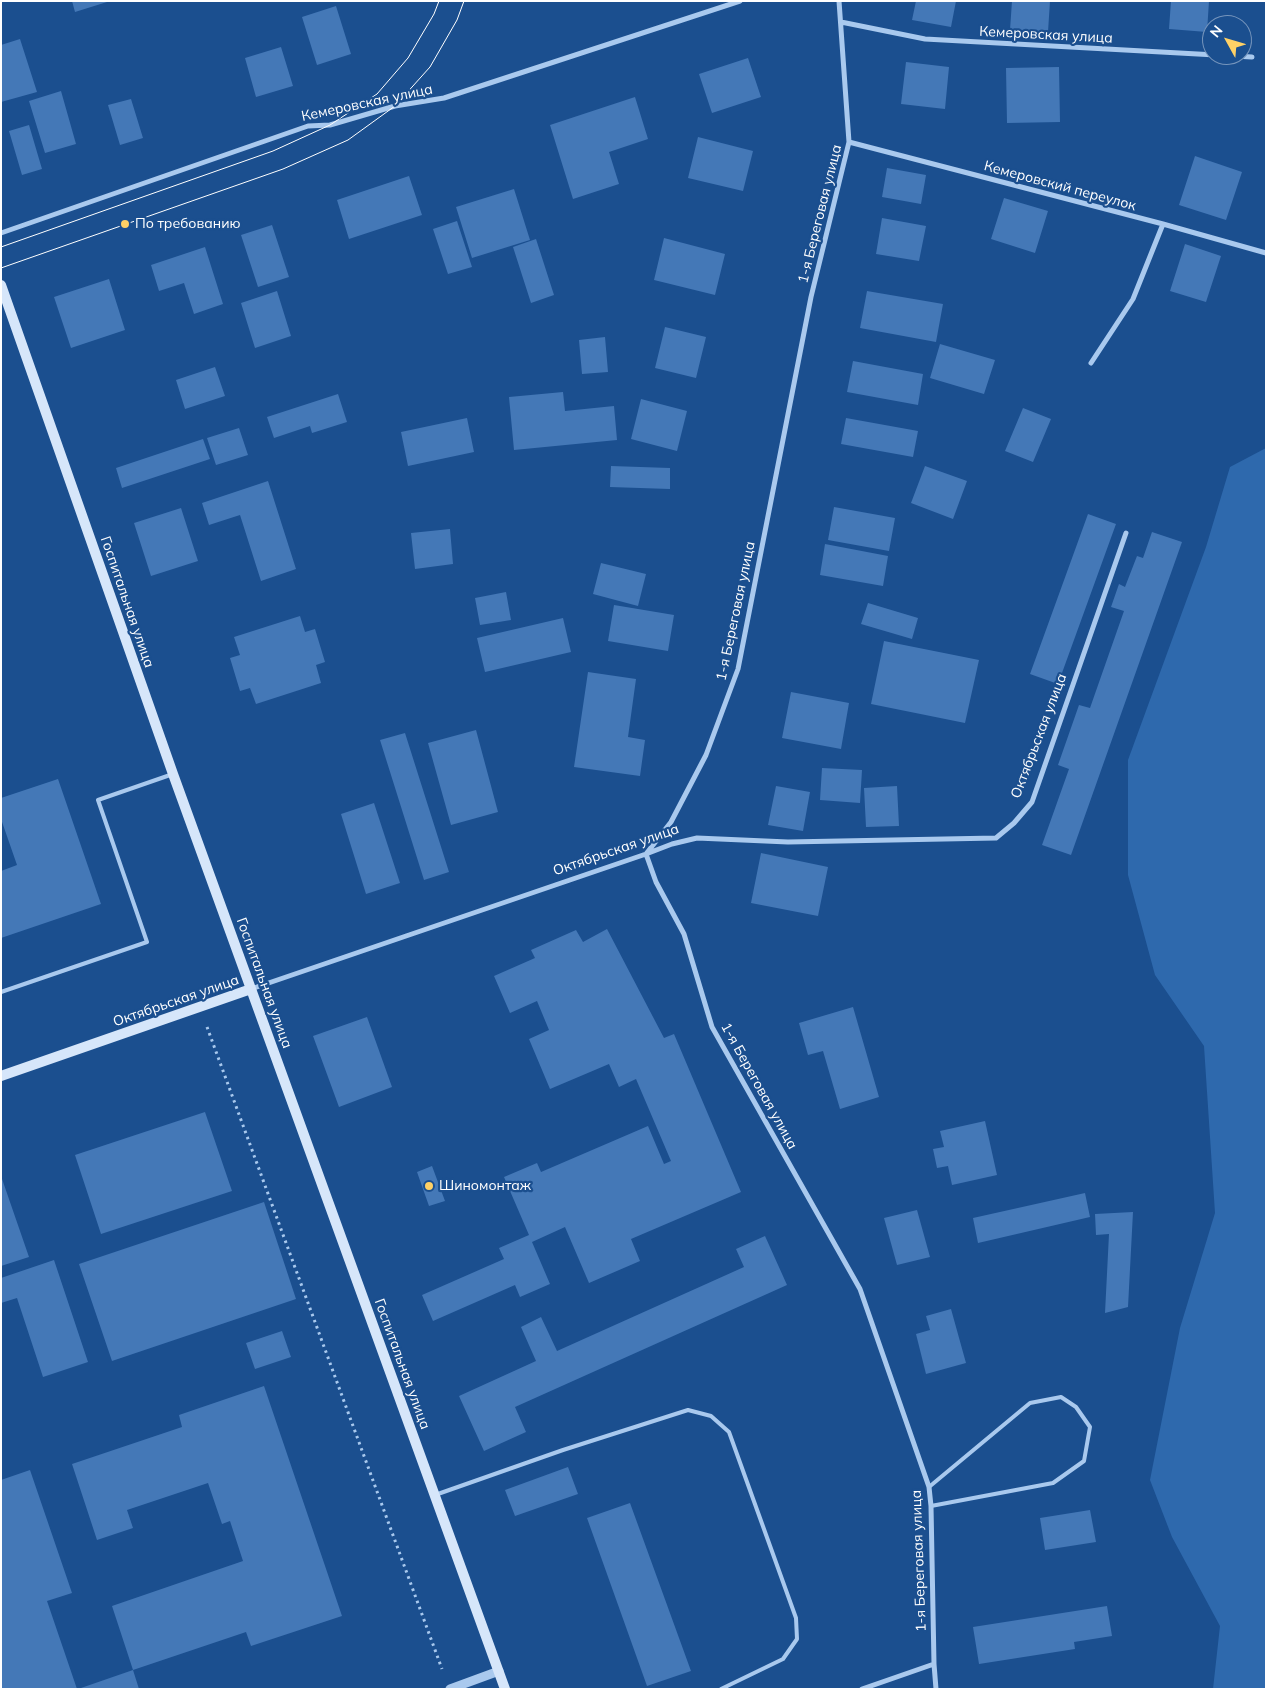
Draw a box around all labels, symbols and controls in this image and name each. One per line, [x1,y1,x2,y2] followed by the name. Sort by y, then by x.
[1202,15,1252,65] north arrow
[1206,21,1226,41] text: N
[979,23,1113,47] street label: Кемеровская улица
[300,81,434,125] street label: Кемеровская улица
[795,143,845,285] street label: 1-я Береговая улица
[982,158,1138,214] street label: Кемеровский переулок
[135,216,241,232] place label: По требованию
[119,218,131,230] marker: По требованию
[97,534,157,670] street label: Госпитальная улица
[713,540,759,682] street label: 1-я Береговая улица
[1007,671,1071,801] street label: Октябрьская улица
[551,821,681,879] street label: Октябрьская улица
[233,915,295,1051] street label: Госпитальная улица
[111,972,241,1030] street label: Октябрьская улица
[717,1020,801,1152] street label: 1-я Береговая улица
[439,1178,531,1194] place label: Шиномонтаж
[423,1180,435,1192] marker: Шиномонтаж
[371,1296,433,1432] street label: Госпитальная улица
[908,1490,930,1632] street label: 1-я Береговая улица

